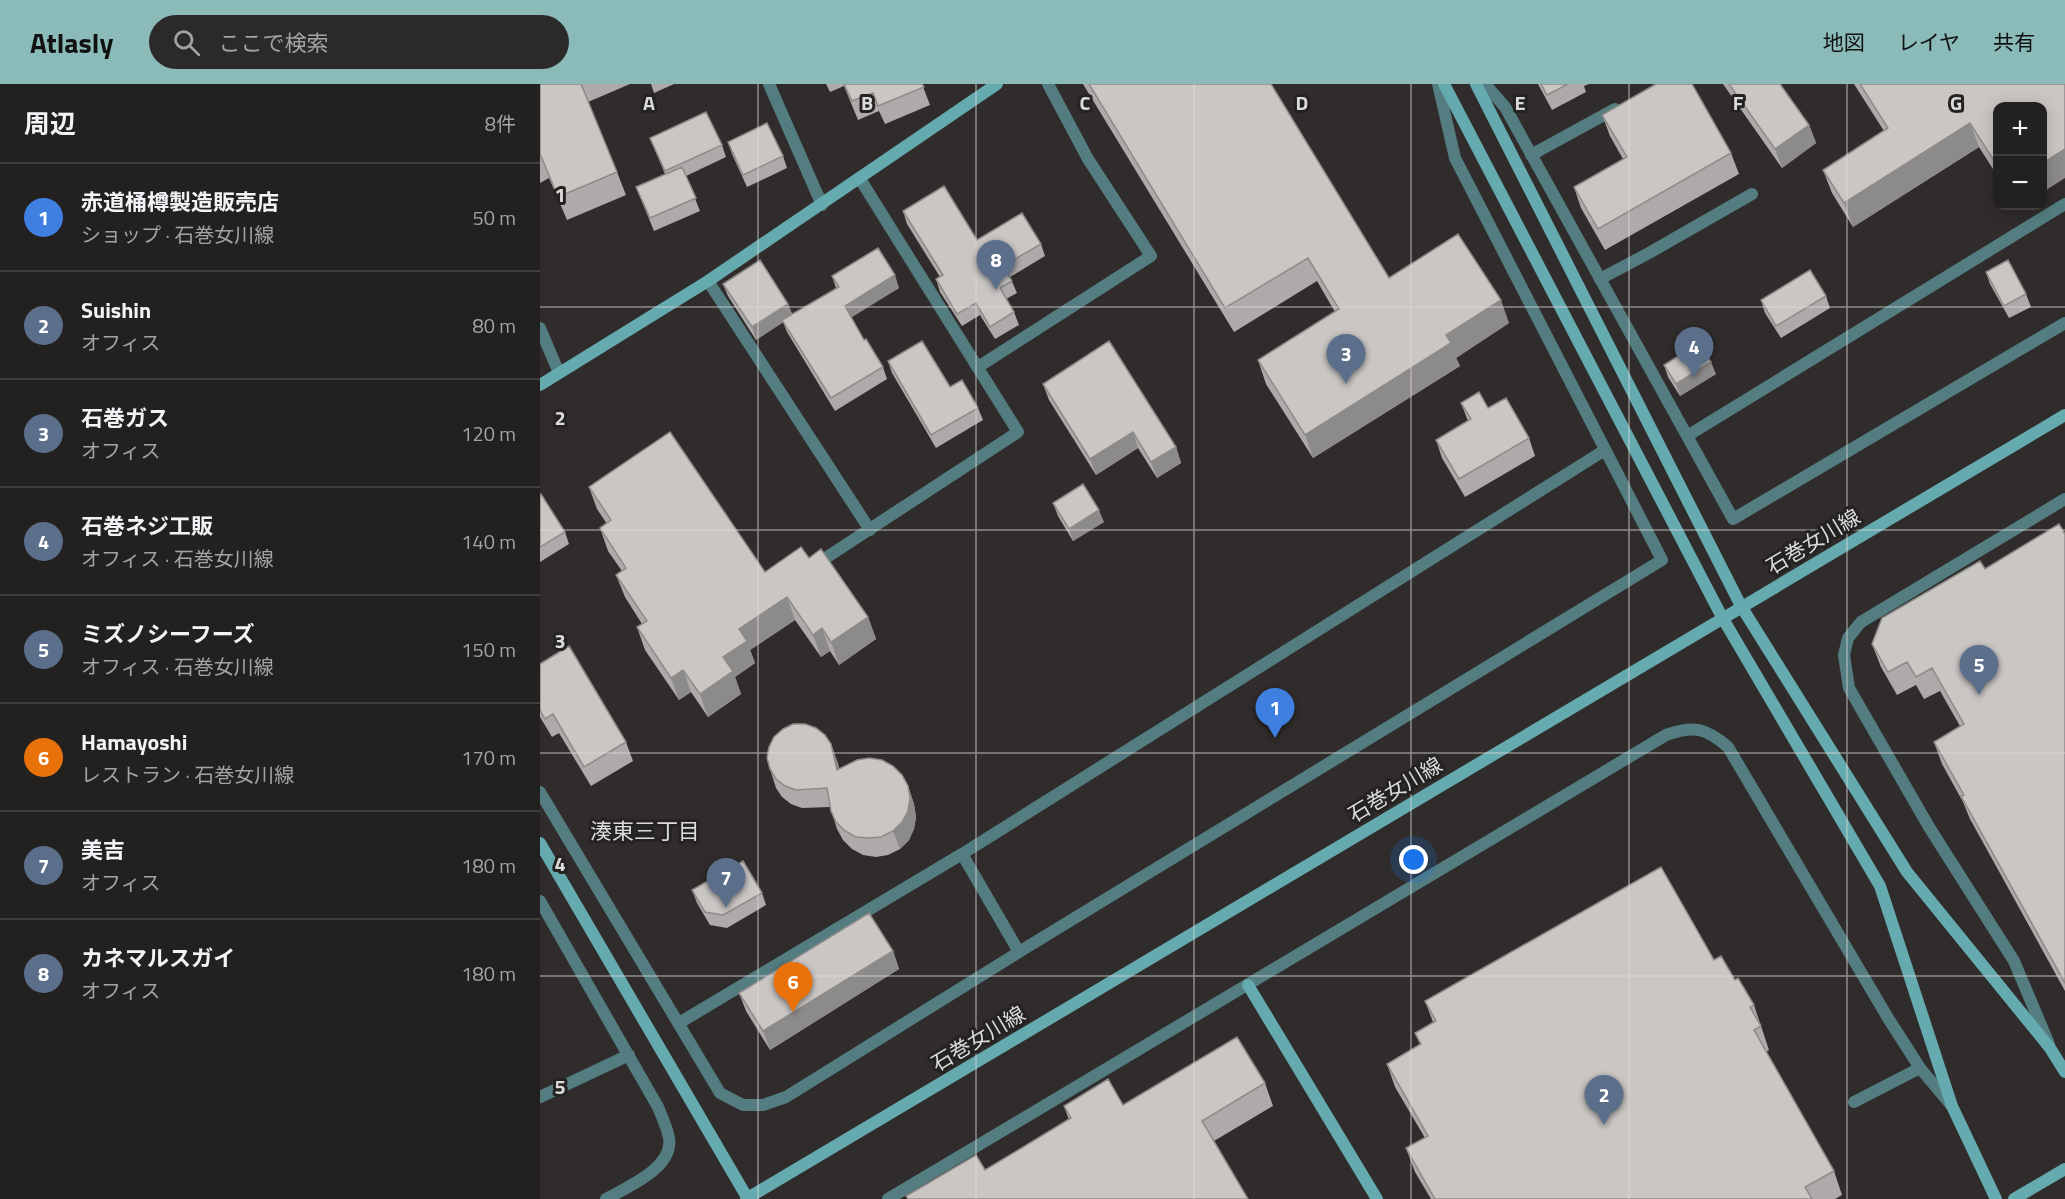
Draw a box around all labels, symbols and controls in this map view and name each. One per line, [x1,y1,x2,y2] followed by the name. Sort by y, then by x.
[149,15,569,69] search box
[30,21,113,64] text: Atlasly
[170,26,203,59] icon: search
[218,26,328,60] text: ここで検索
[1823,26,1865,58] text: 地図
[1898,26,1960,58] text: レイヤ
[1993,26,2035,58] text: 共有
[643,87,655,118] text: A
[861,87,873,118] text: B
[1080,87,1091,118] text: C
[1296,87,1308,118] text: D
[1514,87,1526,118] text: E
[1733,87,1744,118] text: F
[1950,87,1962,118] text: G
[1993,102,2047,210] map controls
[1993,102,2047,156] button: +
[24,104,76,143] text: 周辺
[485,108,516,139] text: 8件
[1993,156,2047,210] button: −
[554,179,566,210] text: 1
[81,185,279,219] text: 赤道桶樽製造販売店
[38,202,49,233] text: 1
[472,202,516,233] text: 50 m
[81,219,274,250] text: ショップ · 石巻女川線
[976,240,1016,290] pin: 8
[81,293,151,327] text: Suishin
[38,310,49,341] text: 2
[472,310,516,341] text: 80 m
[81,327,161,358] text: オフィス
[1674,328,1714,377] pin: 4
[1326,334,1366,384] pin: 3
[81,401,169,435] text: 石巻ガス
[554,402,566,433] text: 2
[38,418,49,449] text: 3
[461,418,516,449] text: 120 m
[81,435,161,466] text: オフィス
[1760,500,1866,582] street label: 石巻女川線
[81,509,213,543] text: 石巻ネジ工販
[38,526,49,557] text: 4
[461,526,516,557] text: 140 m
[81,543,274,574] text: オフィス · 石巻女川線
[81,617,255,651] text: ミズノシーフーズ
[554,625,566,656] text: 3
[38,634,49,665] text: 5
[461,634,516,665] text: 150 m
[1960,646,1998,695] pin: 5
[81,651,274,682] text: オフィス · 石巻女川線
[1256,688,1294,738] pin: 1
[81,725,187,759] text: Hamayoshi
[38,742,49,773] text: 6
[461,742,516,773] text: 170 m
[1342,748,1448,830] street label: 石巻女川線
[81,759,294,790] text: レストラン · 石巻女川線
[590,814,700,848] district label: 湊東三丁目
[81,833,125,867] text: 美吉
[1399,845,1428,874] your location
[554,848,566,879] text: 4
[38,850,49,881] text: 7
[461,850,516,881] text: 180 m
[706,858,746,908] pin: 7
[81,867,161,898] text: オフィス
[81,941,235,975] text: カネマルスガイ
[38,958,49,989] text: 8
[461,958,516,989] text: 180 m
[774,962,812,1012] pin: 6
[81,975,161,1006] text: オフィス
[925,997,1031,1079] street label: 石巻女川線
[554,1071,566,1102] text: 5
[1584,1076,1624,1125] pin: 2

